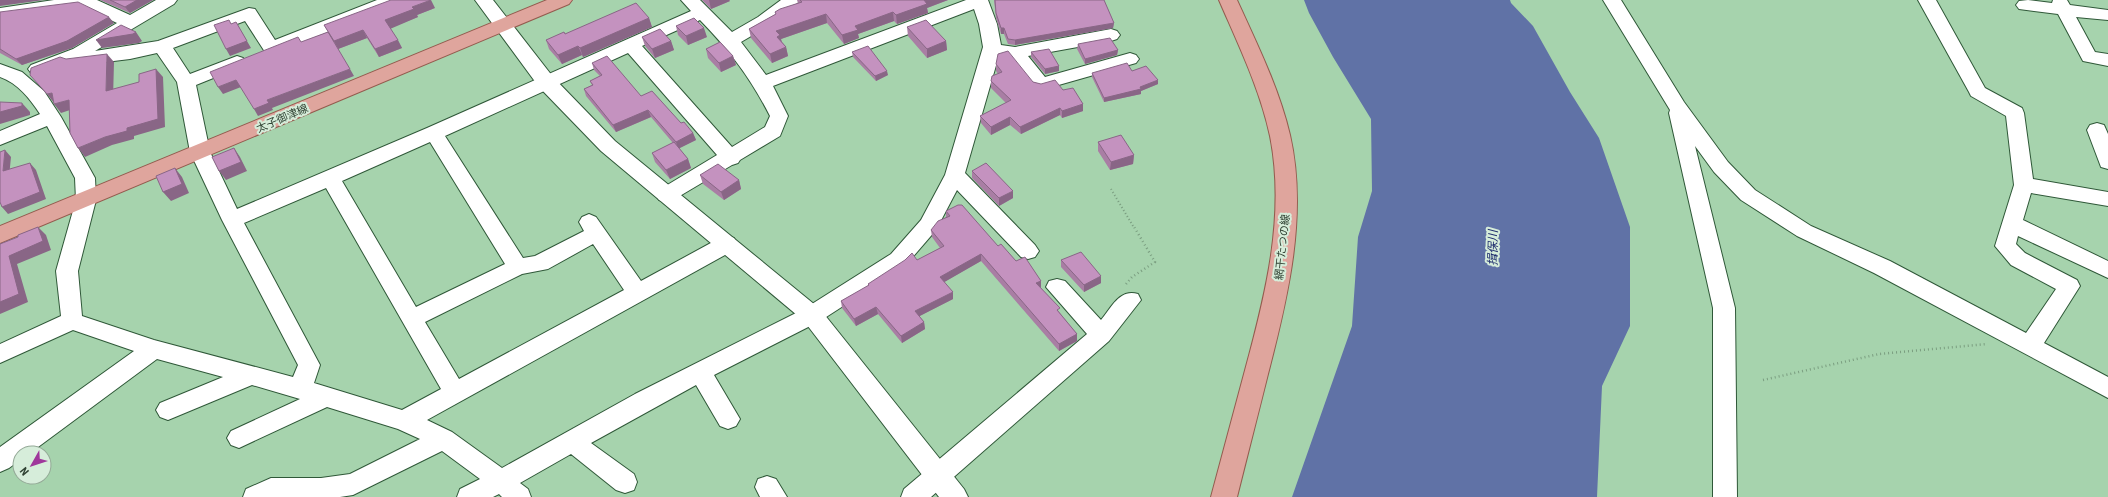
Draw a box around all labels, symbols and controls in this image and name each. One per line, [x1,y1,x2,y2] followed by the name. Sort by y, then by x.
[254,102,310,135] street label: 太子御津線
[1273,214,1292,281] street label: 網干たつの線
[1486,228,1500,266] water label: 揖保川
[12,445,52,485] north arrow
[17,464,32,478] text: N

